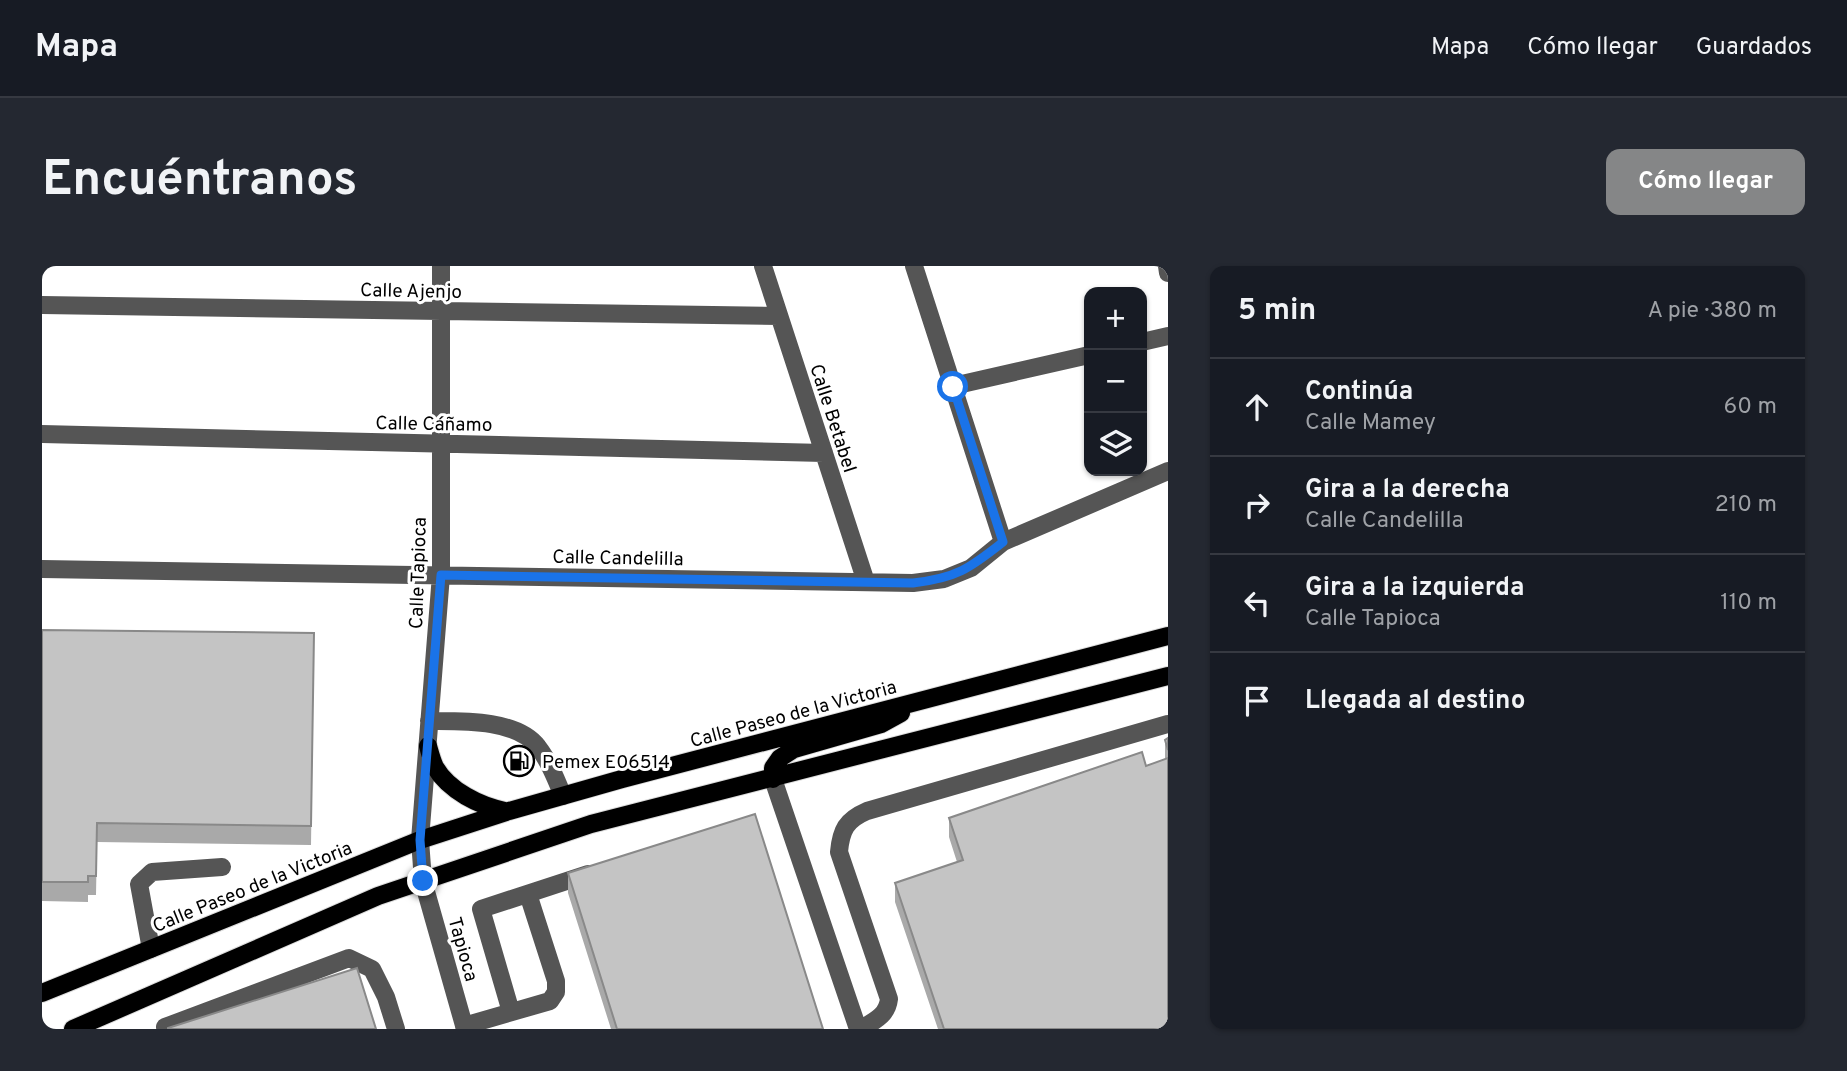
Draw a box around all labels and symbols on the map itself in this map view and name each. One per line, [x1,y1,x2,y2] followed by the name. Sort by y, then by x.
[360,279,462,305] street label: Calle Ajenjo
[803,361,861,476] street label: Calle Betabel
[937,371,968,402] route start
[375,412,493,438] street label: Calle Cáñamo
[405,517,433,629] street label: Calle Tapioca
[552,546,684,572] street label: Calle Candelilla
[688,676,900,754] street label: Calle Paseo de la Victoria
[502,744,536,778] fuel station icon: Pemex E06514
[542,751,670,775] place label: Pemex E06514
[149,837,356,939] street label: Calle Paseo de la Victoria
[407,865,438,896] route end
[441,915,483,985] street label: Tapioca

